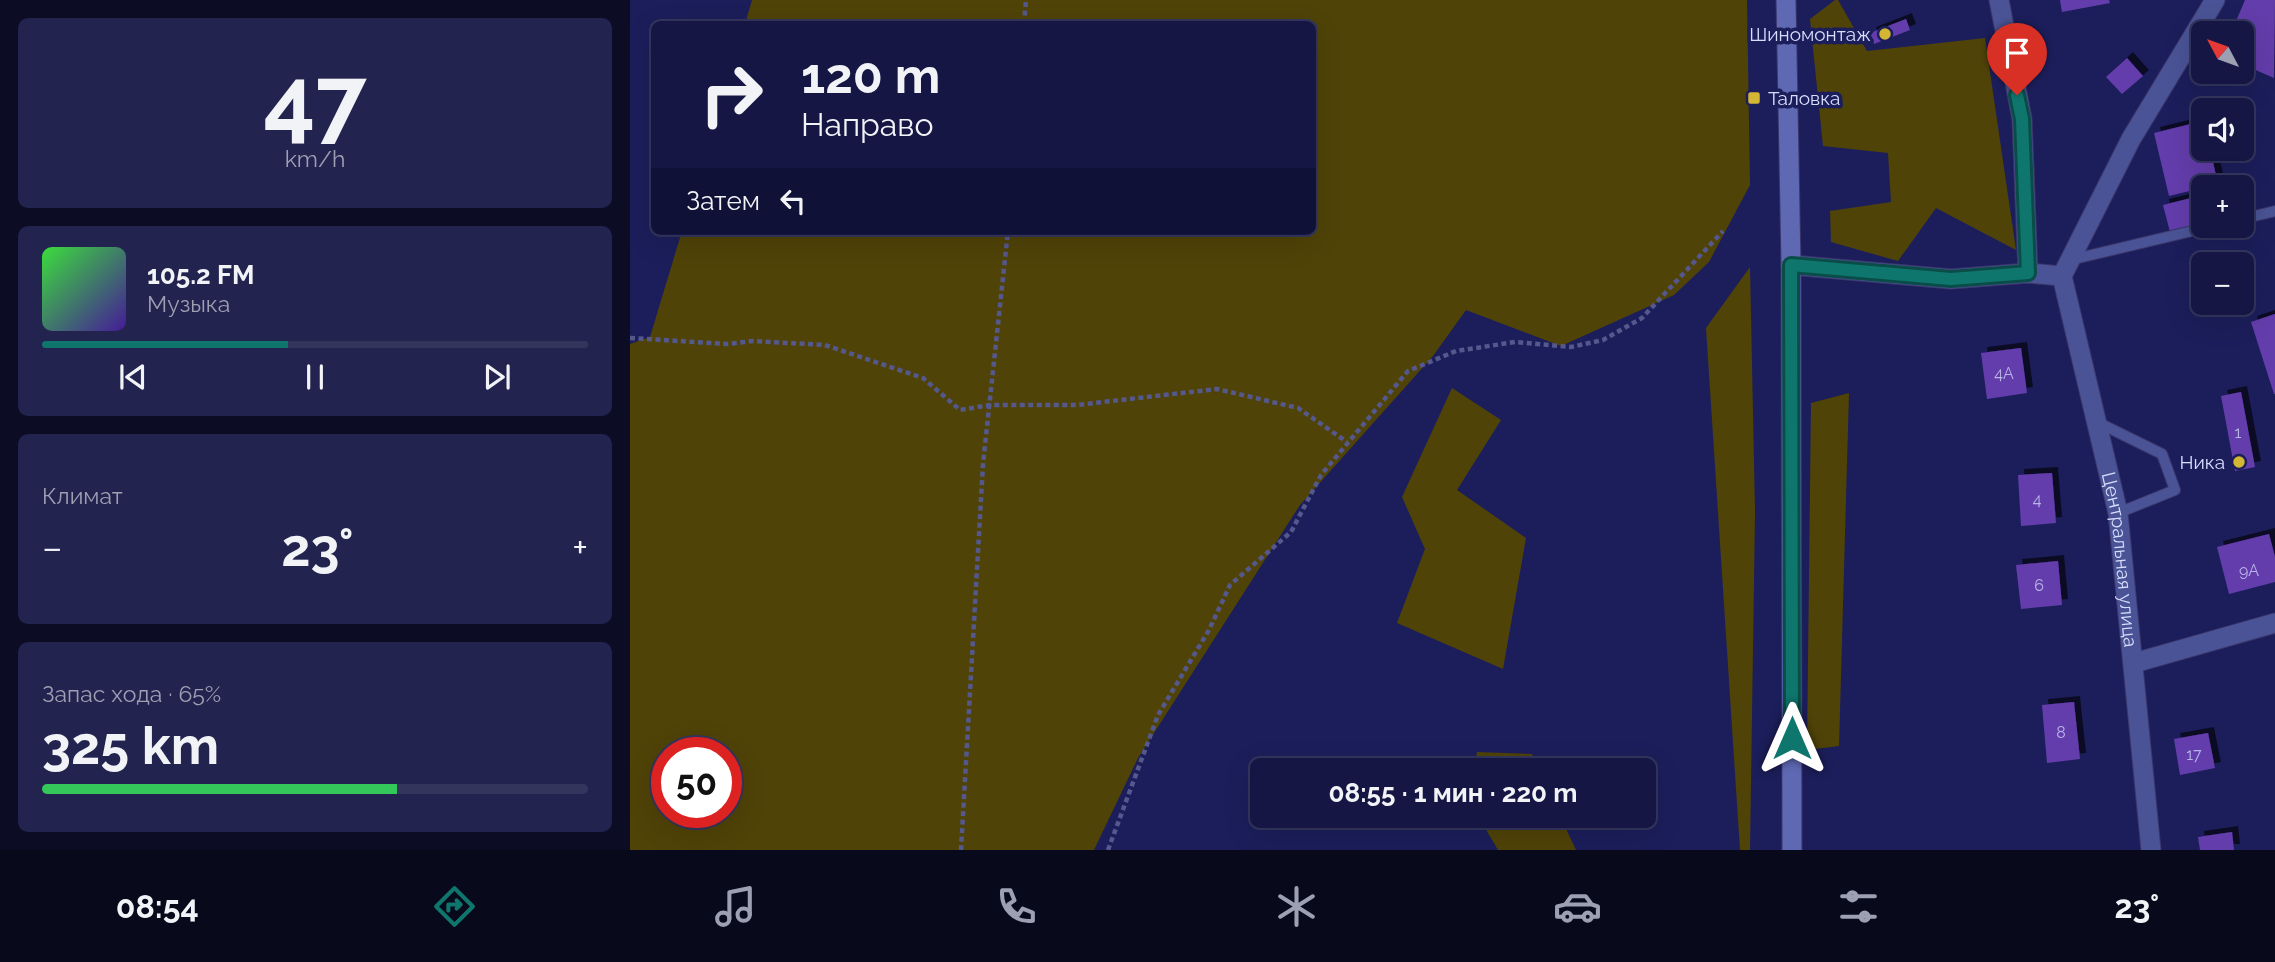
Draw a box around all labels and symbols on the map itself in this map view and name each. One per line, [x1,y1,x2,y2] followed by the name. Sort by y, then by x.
[2191,21,2254,84] north arrow
[1749,23,1871,45] place label: Шиномонтаж
[1987,23,2047,95] pin
[1877,26,1893,42] marker: Шиномонтаж
[1768,87,1840,109] place label: Таловка
[1746,90,1762,106] marker: Таловка
[1994,364,2014,383] house number: 4А
[2235,423,2242,442] house number: 1
[2179,451,2225,473] place label: Ника
[2231,454,2247,470] marker: Ника
[2098,470,2142,648] street label: Центральная улица
[2033,490,2042,509] house number: 4
[2239,561,2259,580] house number: 9А
[2034,576,2044,595] house number: 6
[1755,701,1829,775] position arrow
[2056,723,2066,742] house number: 8
[651,737,742,828] speed limit sign: 50
[2186,745,2202,764] house number: 17

